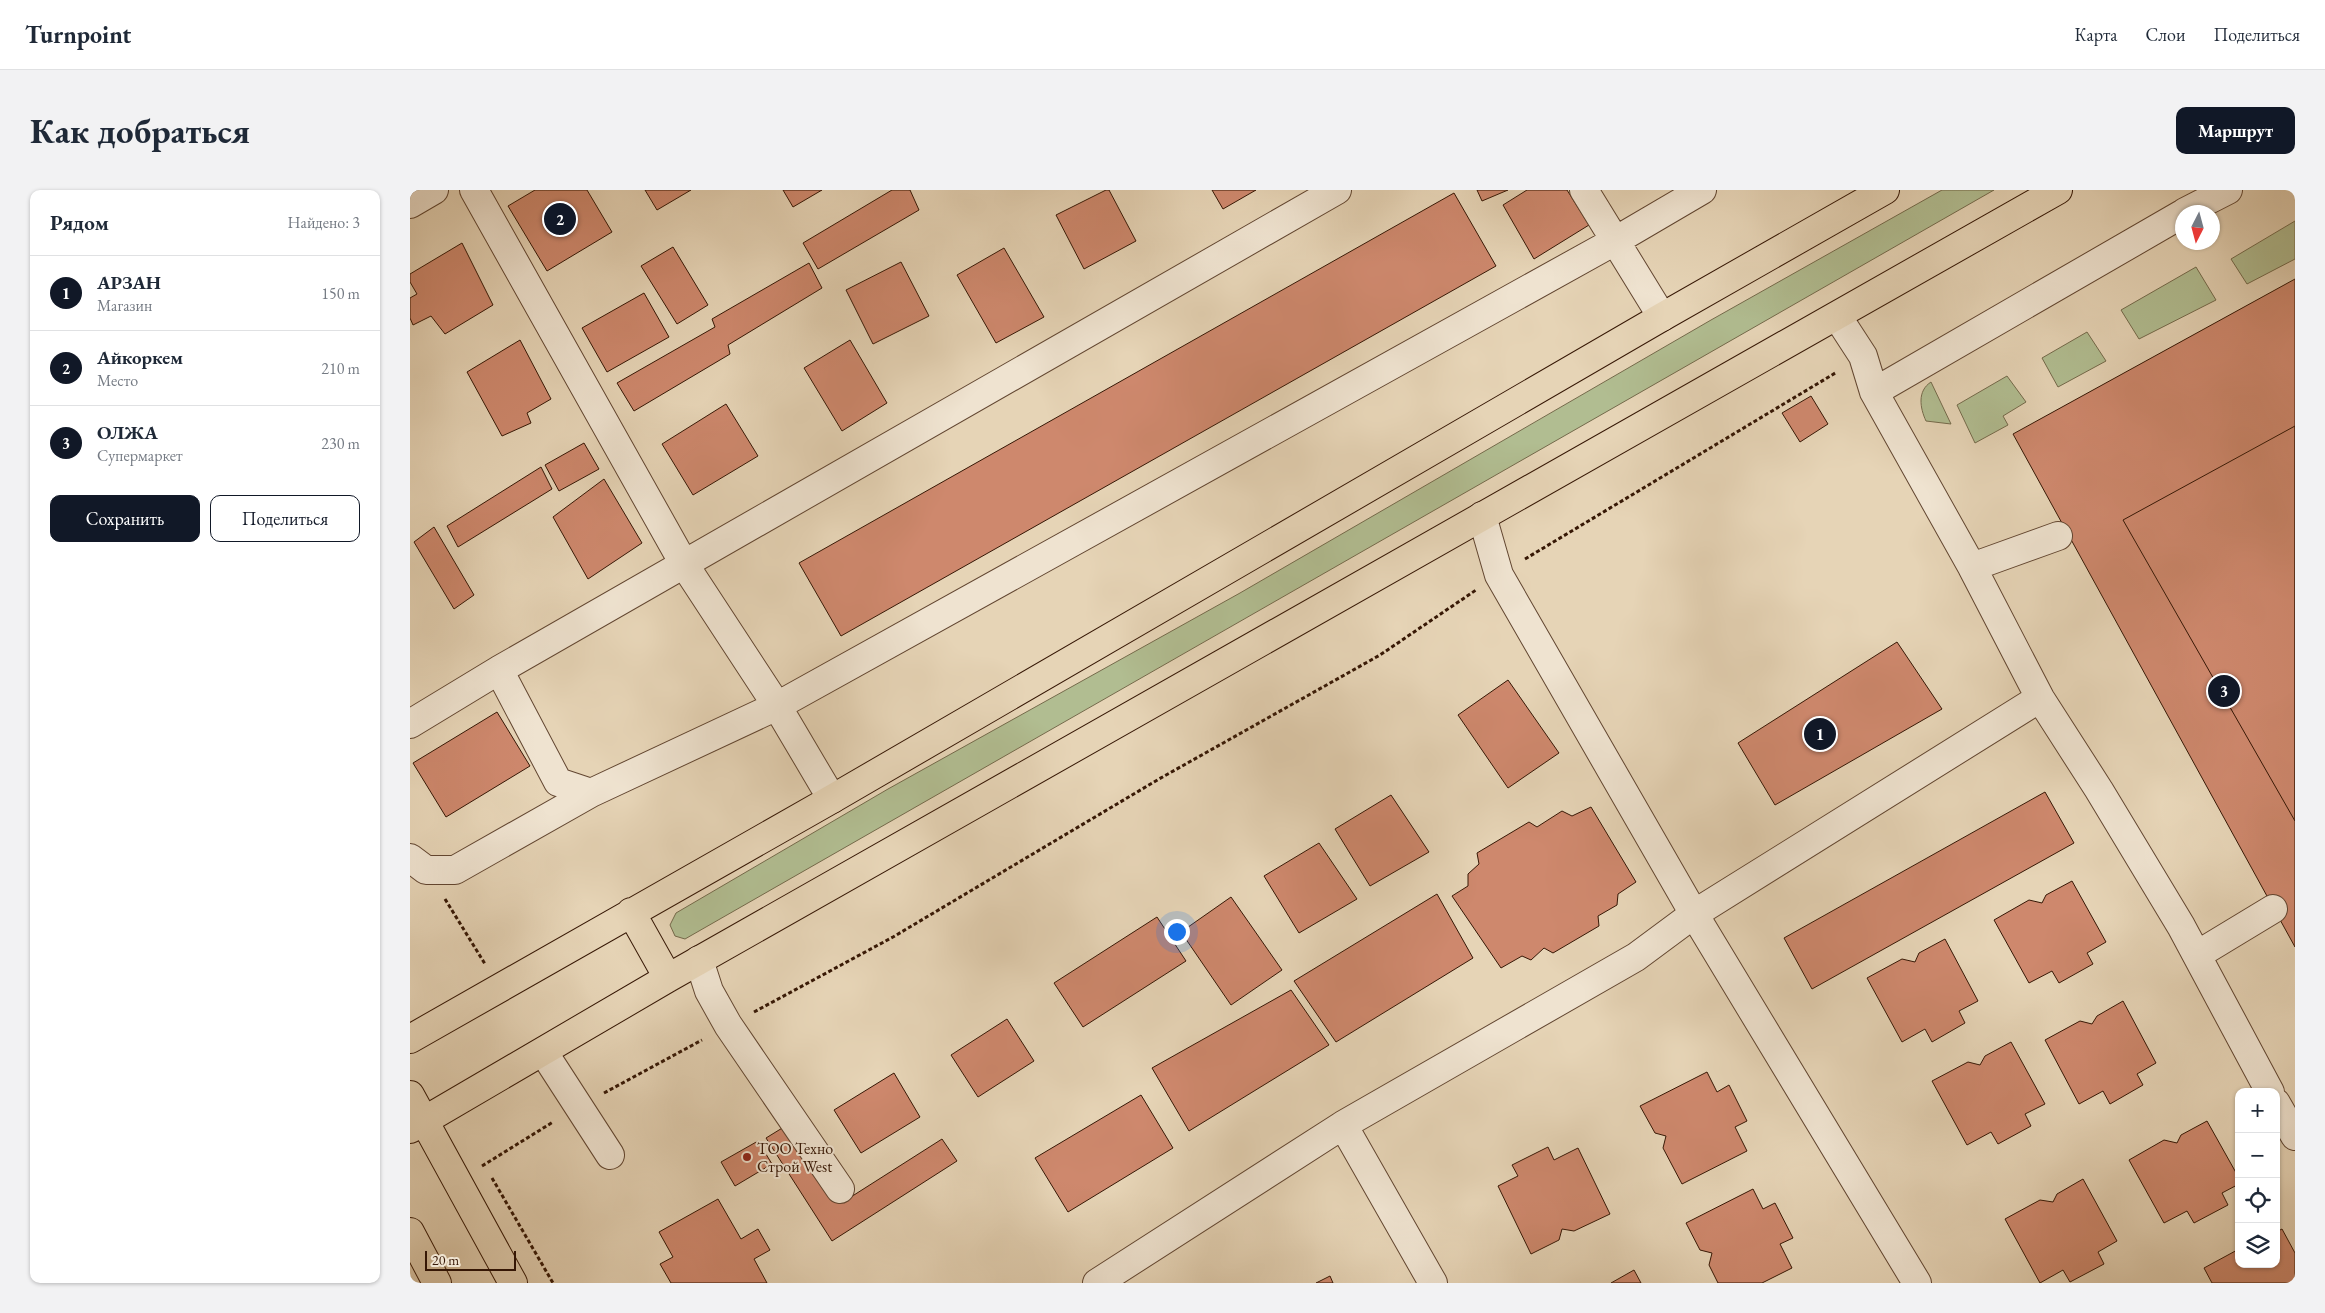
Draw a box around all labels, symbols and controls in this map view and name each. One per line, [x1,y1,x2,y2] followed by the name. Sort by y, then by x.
[25,19,131,50] text: Turnpoint
[2075,23,2118,46] text: Карта
[2146,23,2185,46] text: Слои
[2213,23,2300,46] text: Поделиться
[2176,107,2295,154] button: Маршрут
[30,108,250,153] text: Как добраться
[544,200,576,238] pin: 2
[2175,205,2220,250] north arrow
[50,209,109,236] text: Рядом
[288,212,360,233] text: Найдено: 3
[97,270,161,295] text: АРЗАН
[62,283,70,304] text: 1
[321,283,360,304] text: 150 m
[97,295,152,316] text: Магазин
[97,345,183,370] text: Айкоркем
[62,358,70,379] text: 2
[321,358,360,379] text: 210 m
[97,370,138,391] text: Место
[97,420,158,445] text: ОЛЖА
[62,433,70,454] text: 3
[321,433,360,454] text: 230 m
[97,445,183,466] text: Супермаркет
[50,495,200,542] button: Сохранить
[210,495,360,542] button: Поделиться
[2208,672,2240,710] pin: 3
[1804,715,1836,753] pin: 1
[1164,919,1190,945] your location
[2235,1088,2280,1268] map controls
[2235,1088,2280,1133] button: +
[2235,1133,2280,1178] button: −
[757,1138,833,1177] place label: ТОО Техно Строй West
[741,1151,753,1163] marker: ТОО Техно Строй West
[2235,1178,2280,1223] button: locate
[2235,1223,2280,1268] button: layers
[425,1248,516,1271] scale bar
[432,1251,459,1269] text: 20 m

